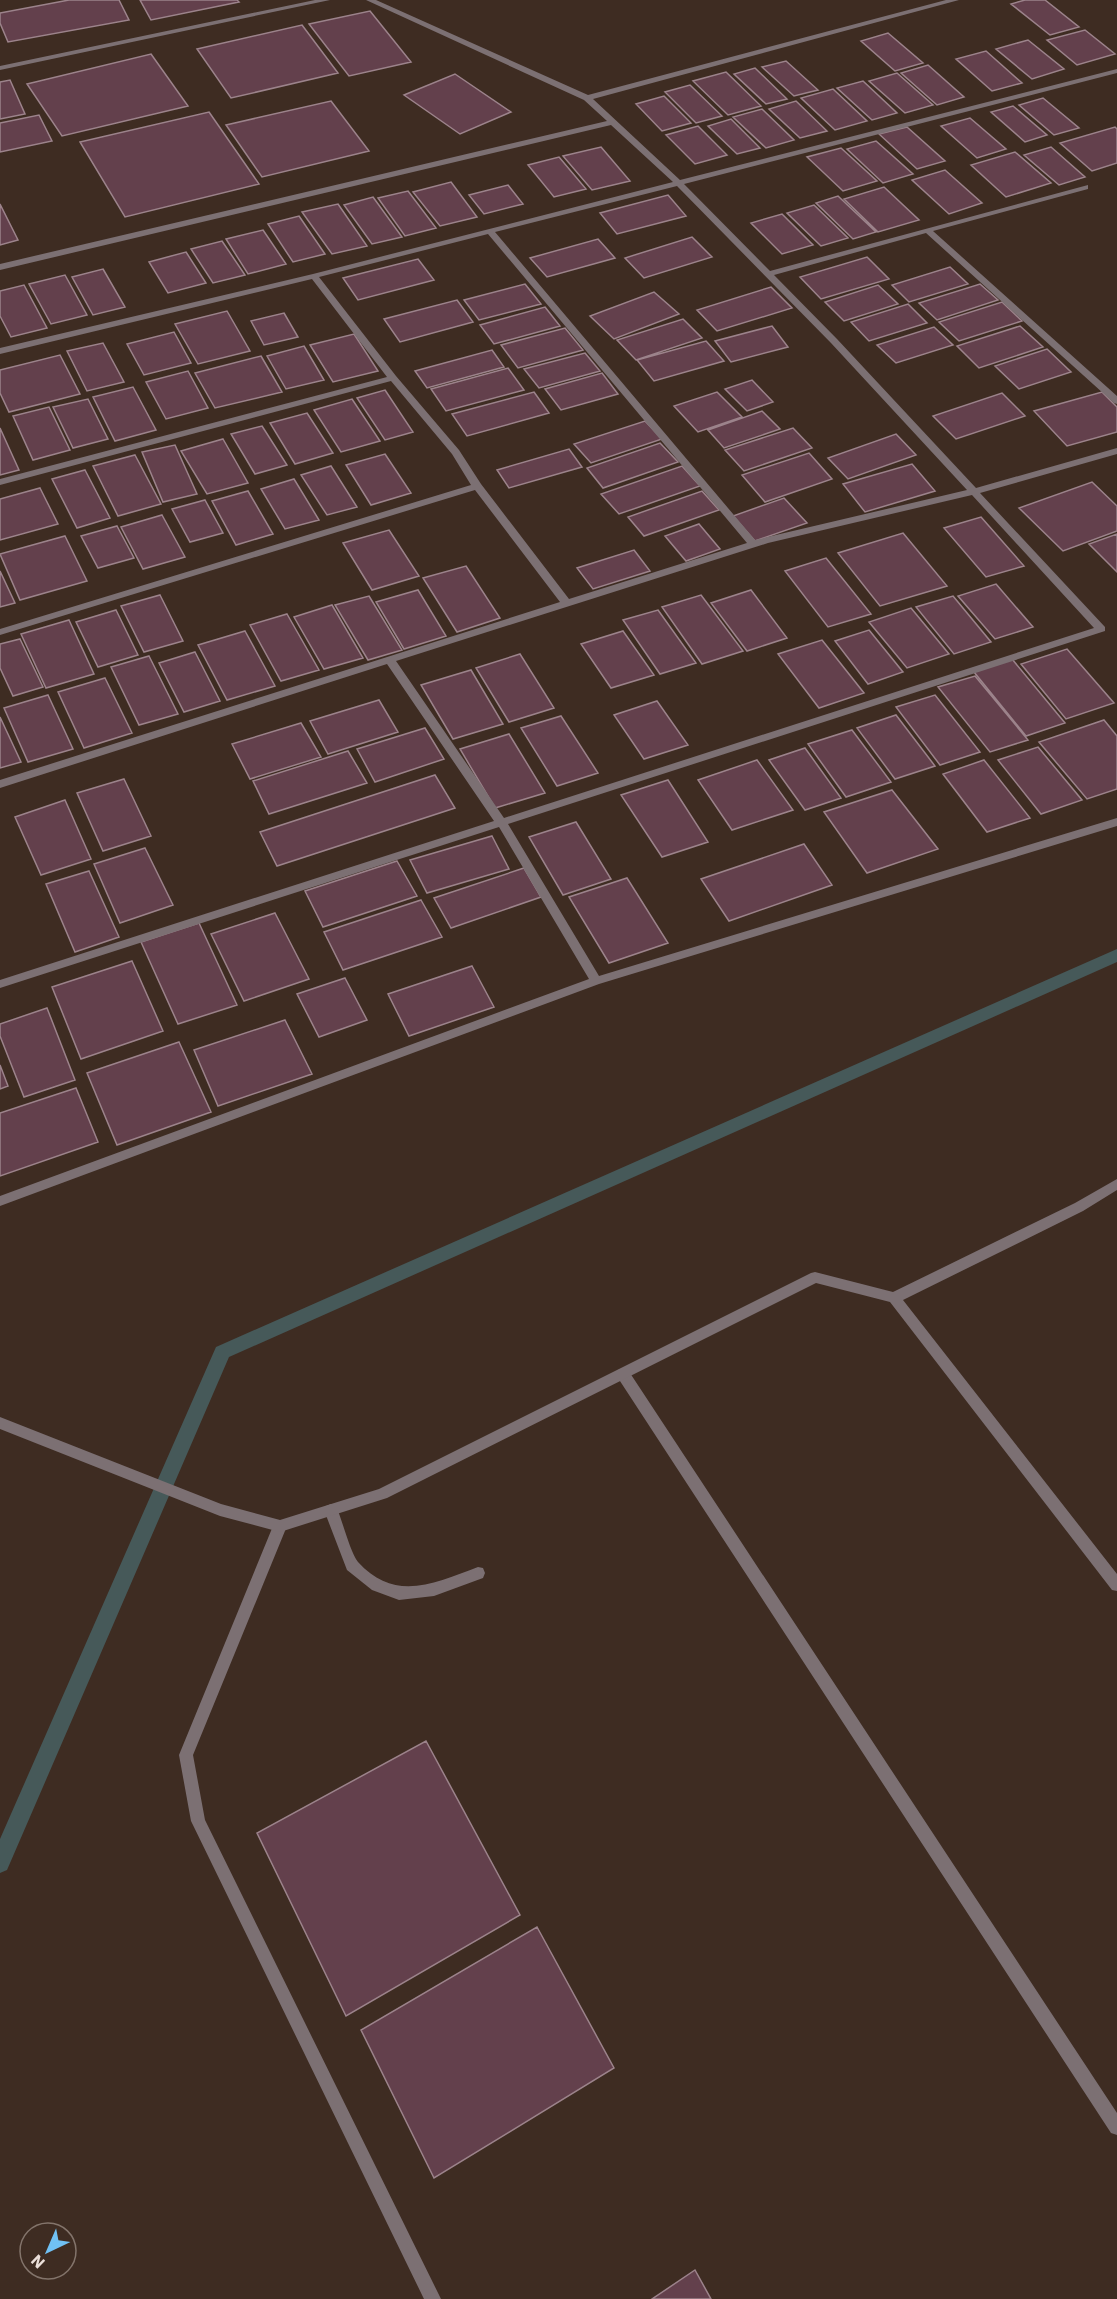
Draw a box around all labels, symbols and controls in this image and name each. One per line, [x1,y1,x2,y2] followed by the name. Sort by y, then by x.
[18,2221,78,2281] north arrow
[26,2251,49,2273] text: N

